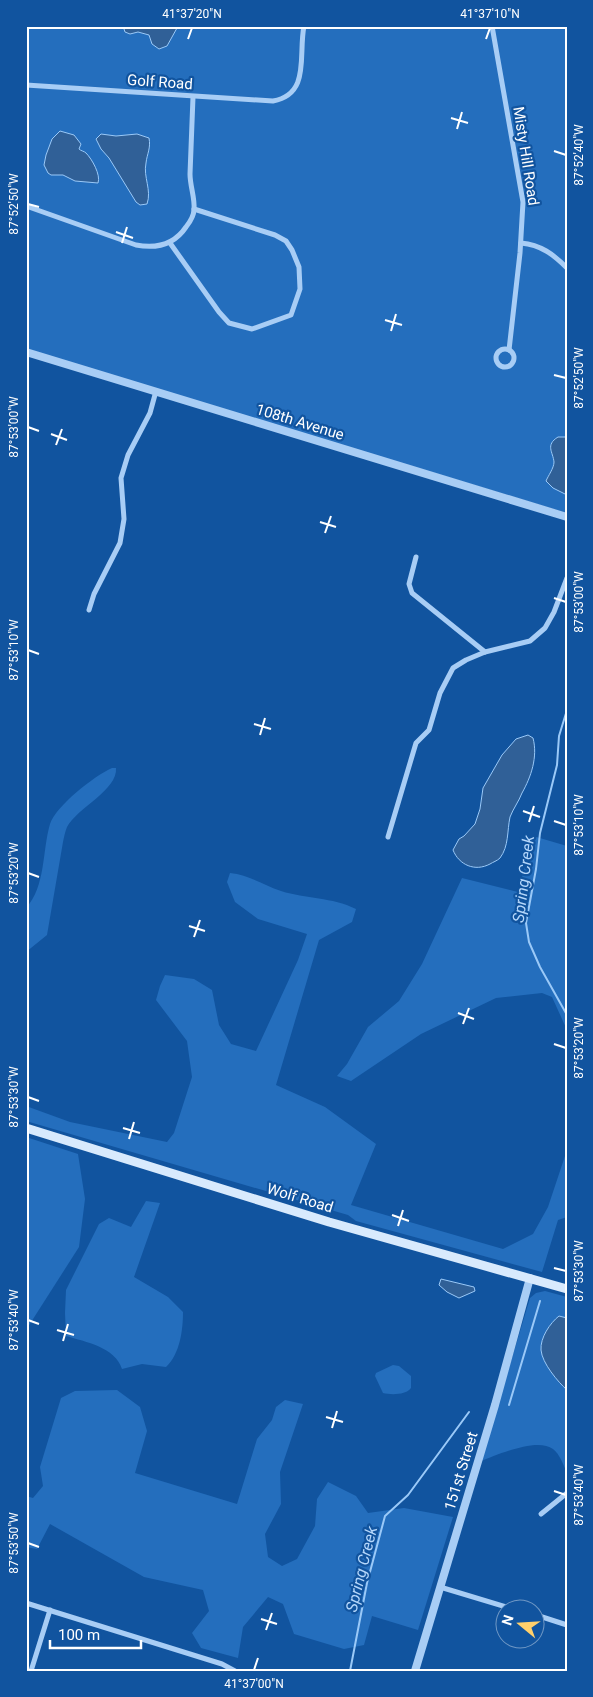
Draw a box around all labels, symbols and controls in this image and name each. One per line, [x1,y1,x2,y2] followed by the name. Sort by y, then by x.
[162,7,222,21] text: 41°37'20"N
[460,7,520,21] text: 41°37'10"N
[127,71,193,93] street label: Golf Road
[509,105,543,207] street label: Misty Hill Road
[572,124,586,186] text: 87°52'40"W
[7,173,21,235] text: 87°52'50"W
[572,347,586,409] text: 87°52'50"W
[7,396,21,458] text: 87°53'00"W
[254,400,346,444] street label: 108th Avenue
[572,571,586,633] text: 87°53'00"W
[7,619,21,681] text: 87°53'10"W
[572,794,586,856] text: 87°53'10"W
[509,833,538,924] water label: Spring Creek
[7,842,21,904] text: 87°53'20"W
[572,1017,586,1079] text: 87°53'20"W
[7,1066,21,1128] text: 87°53'30"W
[265,1179,335,1217] street label: Wolf Road
[572,1240,586,1302] text: 87°53'30"W
[7,1289,21,1351] text: 87°53'40"W
[441,1429,482,1512] street label: 151st Street
[572,1464,586,1526] text: 87°53'40"W
[7,1512,21,1574] text: 87°53'50"W
[342,1523,382,1614] water label: Spring Creek
[496,1600,546,1650] north arrow
[498,1613,517,1627] text: N
[50,1617,141,1649] scale bar
[58,1626,100,1644] text: 100 m
[224,1677,284,1691] text: 41°37'00"N

